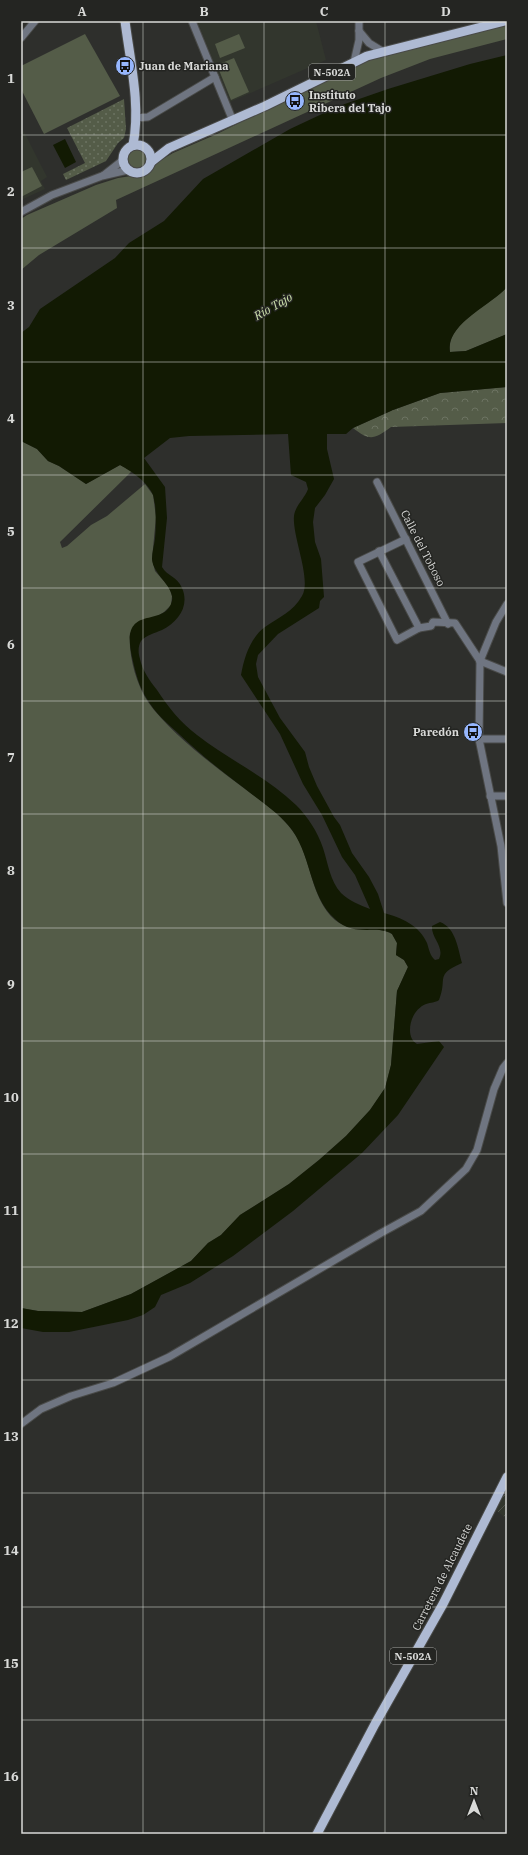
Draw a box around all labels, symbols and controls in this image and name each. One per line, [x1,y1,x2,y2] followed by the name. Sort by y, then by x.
[77,3,87,20] text: A
[199,3,209,20] text: B
[320,3,329,20] text: C
[441,3,451,20] text: D
[114,55,136,77] bus stop icon: Juan de Mariana
[139,59,229,73] place label: Juan de Mariana
[309,64,355,80] road number: N-502A
[7,70,15,87] text: 1
[309,88,391,115] place label: Instituto Ribera del Tajo
[284,90,306,112] bus stop icon: Instituto Ribera del Tajo
[7,183,15,200] text: 2
[250,289,295,324] water label: Río Tajo
[7,297,15,314] text: 3
[7,410,15,427] text: 4
[398,507,448,589] street label: Calle del Toboso
[7,523,15,540] text: 5
[7,636,15,653] text: 6
[462,721,484,743] bus stop icon: Paredón
[413,725,459,739] place label: Paredón
[7,749,15,766] text: 7
[7,862,15,879] text: 8
[7,976,15,993] text: 9
[3,1089,19,1106] text: 10
[3,1202,19,1219] text: 11
[3,1315,19,1332] text: 12
[3,1428,19,1445] text: 13
[409,1521,475,1633] street label: Carretera de Alcaudete
[3,1542,19,1559] text: 14
[390,1648,436,1664] road number: N-502A
[3,1655,19,1672] text: 15
[3,1768,19,1785] text: 16
[454,1781,494,1821] north arrow
[470,1784,479,1798] text: N

